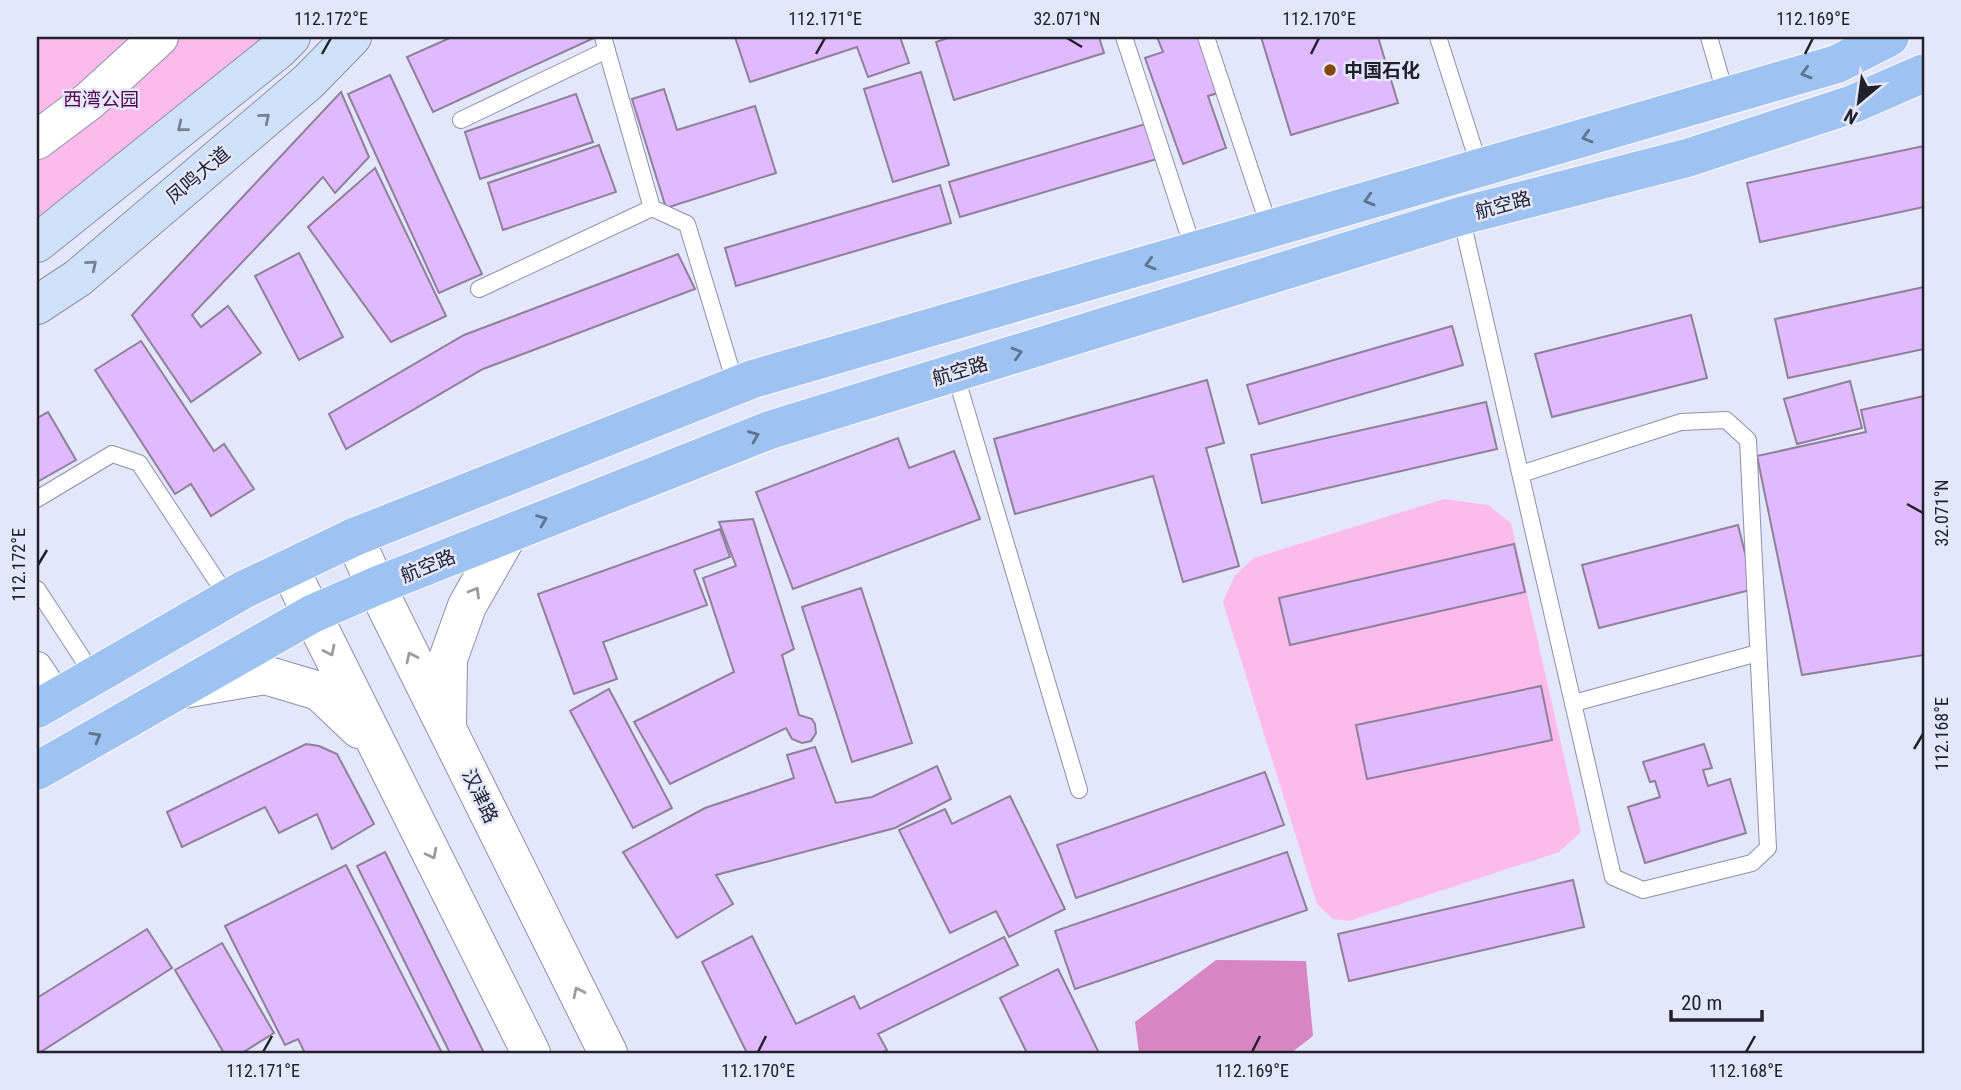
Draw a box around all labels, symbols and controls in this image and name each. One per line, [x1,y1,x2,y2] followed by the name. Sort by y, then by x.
[294,8,368,29] text: 112.172°E
[788,8,862,29] text: 112.171°E
[1033,8,1101,29] text: 32.071°N
[1282,8,1356,29] text: 112.170°E
[1776,8,1850,29] text: 112.169°E
[1344,59,1420,82] place label: 中国石化
[1322,62,1338,78] marker: 中国石化
[1800,65,1812,80] one-way arrow
[1825,66,1895,136] north arrow
[63,88,139,111] park label: 西湾公园
[1840,104,1862,129] text: N
[257,114,270,126] one-way arrow
[178,119,191,131] one-way arrow
[1581,128,1593,143] one-way arrow
[161,142,235,208] street label: 凤鸣大道
[1472,187,1534,223] street label: 航空路
[1363,192,1375,207] one-way arrow
[1144,255,1156,270] one-way arrow
[85,261,97,274] one-way arrow
[1011,347,1023,362] one-way arrow
[929,352,991,390] street label: 航空路
[746,430,759,444] one-way arrow
[1931,479,1952,547] text: 32.071°N
[536,515,548,529] one-way arrow
[8,528,29,602] text: 112.172°E
[397,545,459,587] street label: 航空路
[467,586,480,599] one-way arrow
[322,643,336,656] one-way arrow
[406,652,420,664] one-way arrow
[1931,697,1952,771] text: 112.168°E
[89,732,101,745] one-way arrow
[457,765,503,827] street label: 汉津路
[423,847,437,859] one-way arrow
[1671,978,1762,1022] scale bar
[572,987,586,999] one-way arrow
[1681,991,1722,1015] text: 20 m
[226,1060,300,1081] text: 112.171°E
[721,1060,795,1081] text: 112.170°E
[1215,1060,1289,1081] text: 112.169°E
[1709,1060,1783,1081] text: 112.168°E

